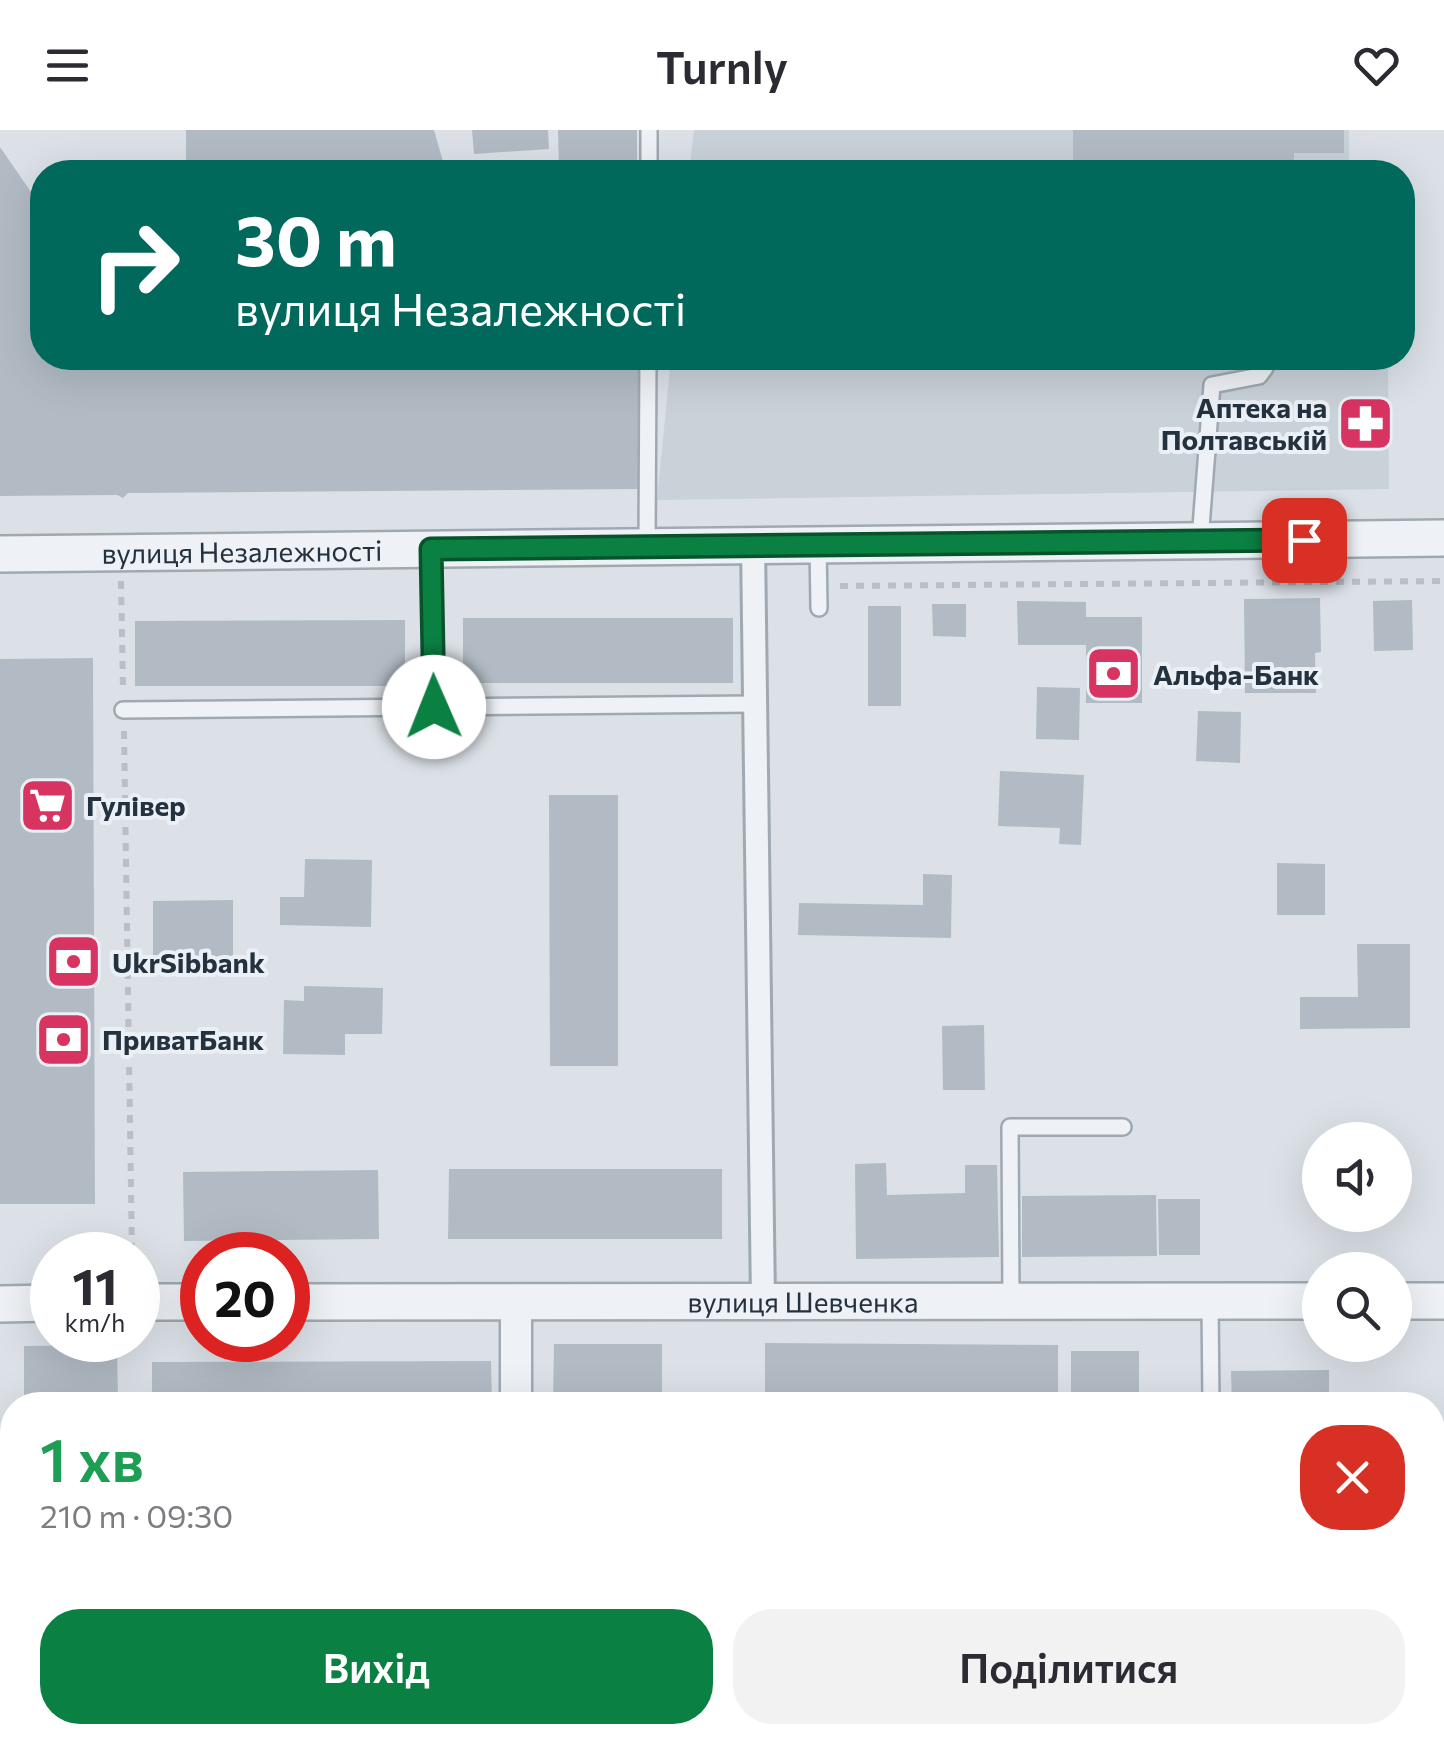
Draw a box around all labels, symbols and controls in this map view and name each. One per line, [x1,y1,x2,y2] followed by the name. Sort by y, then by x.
[40,38,95,93] icon: menu
[656,38,788,93] text: Turnly
[1349,38,1404,93] icon: heart
[235,195,397,280] text: 30 m
[70,200,200,330] icon: right
[235,280,686,335] text: вулиця Незалежності
[1161,390,1327,456] place label: Аптека на Полтавській
[1336,393,1396,453] pharmacy icon: Аптека на Полтавській
[1262,498,1347,583] pin
[1277,513,1332,568] icon: arrive
[101,533,383,570] street label: вулиця Незалежності
[1084,644,1144,704] bank icon: Альфа-Банк
[382,655,486,759] position arrow
[1153,657,1319,691] place label: Альфа-Банк
[17,775,77,835] supermarket icon: Гулівер
[86,788,186,822] place label: Гулівер
[43,932,103,992] bank icon: UkrSibbank
[112,945,265,979] place label: UkrSibbank
[33,1009,93,1069] bank icon: ПриватБанк
[102,1022,264,1056] place label: ПриватБанк
[1302,1122,1412,1362] map controls
[1302,1122,1412,1232] button: sound
[180,1232,310,1362] speed limit sign: 20
[1302,1252,1412,1362] button: search
[72,1254,118,1315] text: 11
[687,1284,919,1319] street label: вулиця Шевченка
[65,1307,125,1337] text: km/h
[40,1421,144,1494] text: 1 хв
[1300,1425,1405,1530] button: close
[40,1495,233,1535] text: 210 m · 09:30
[40,1609,713,1724] button: Вихід
[733,1609,1405,1724] button: Поділитися

